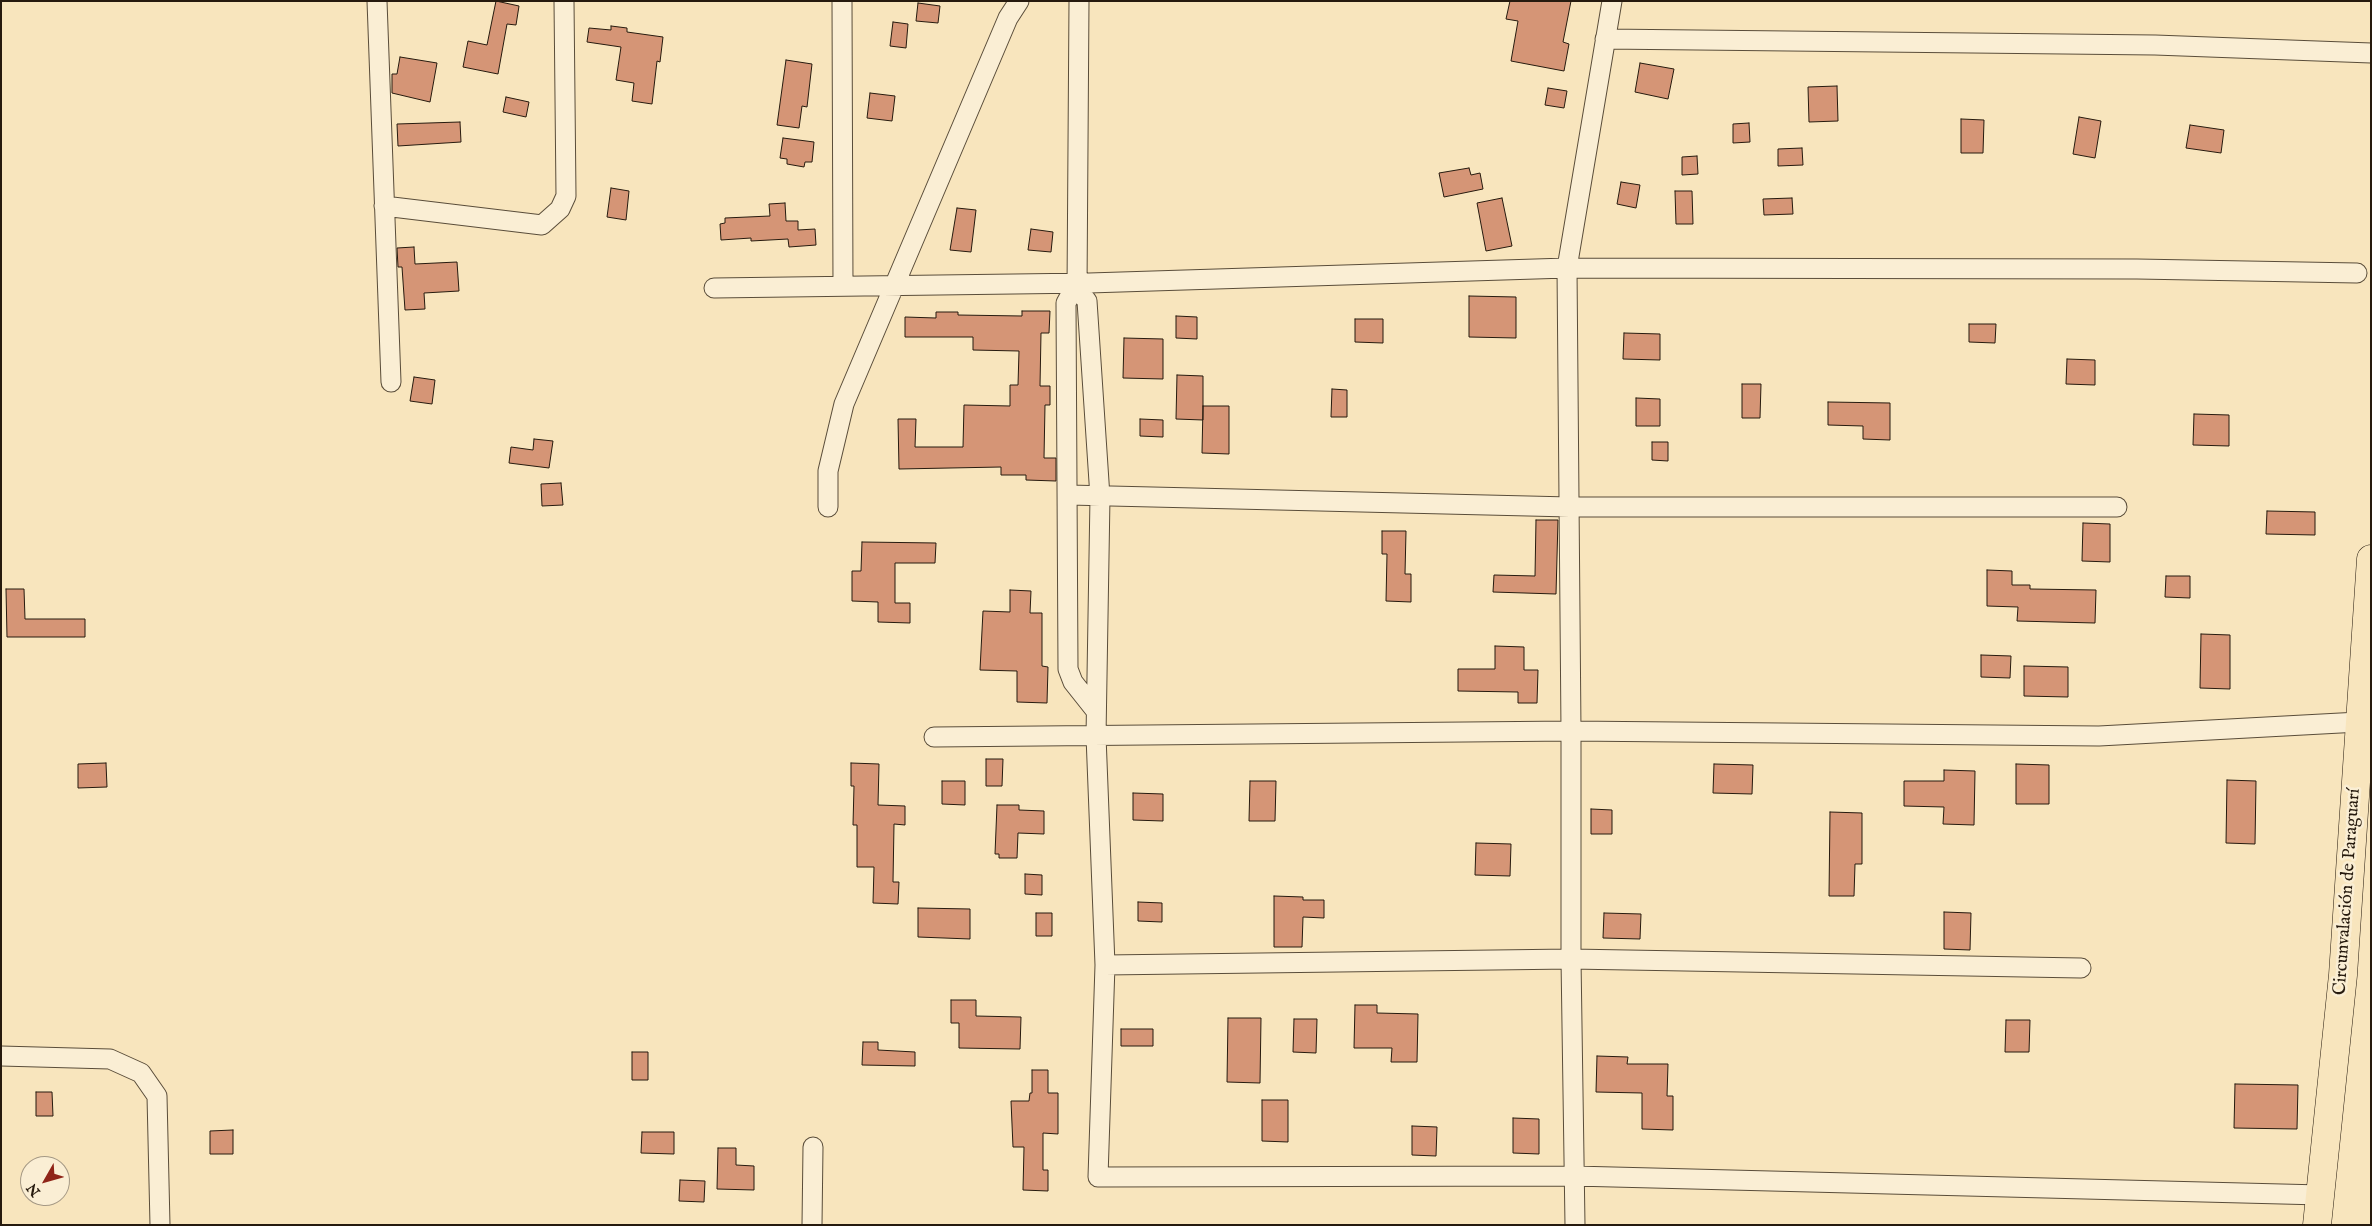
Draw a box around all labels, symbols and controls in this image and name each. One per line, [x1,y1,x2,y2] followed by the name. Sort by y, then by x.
[2330,788,2366,996] street label: Circunvalación de Paraguarí
[20,1156,70,1206] north arrow
[23,1179,45,1200] text: N

